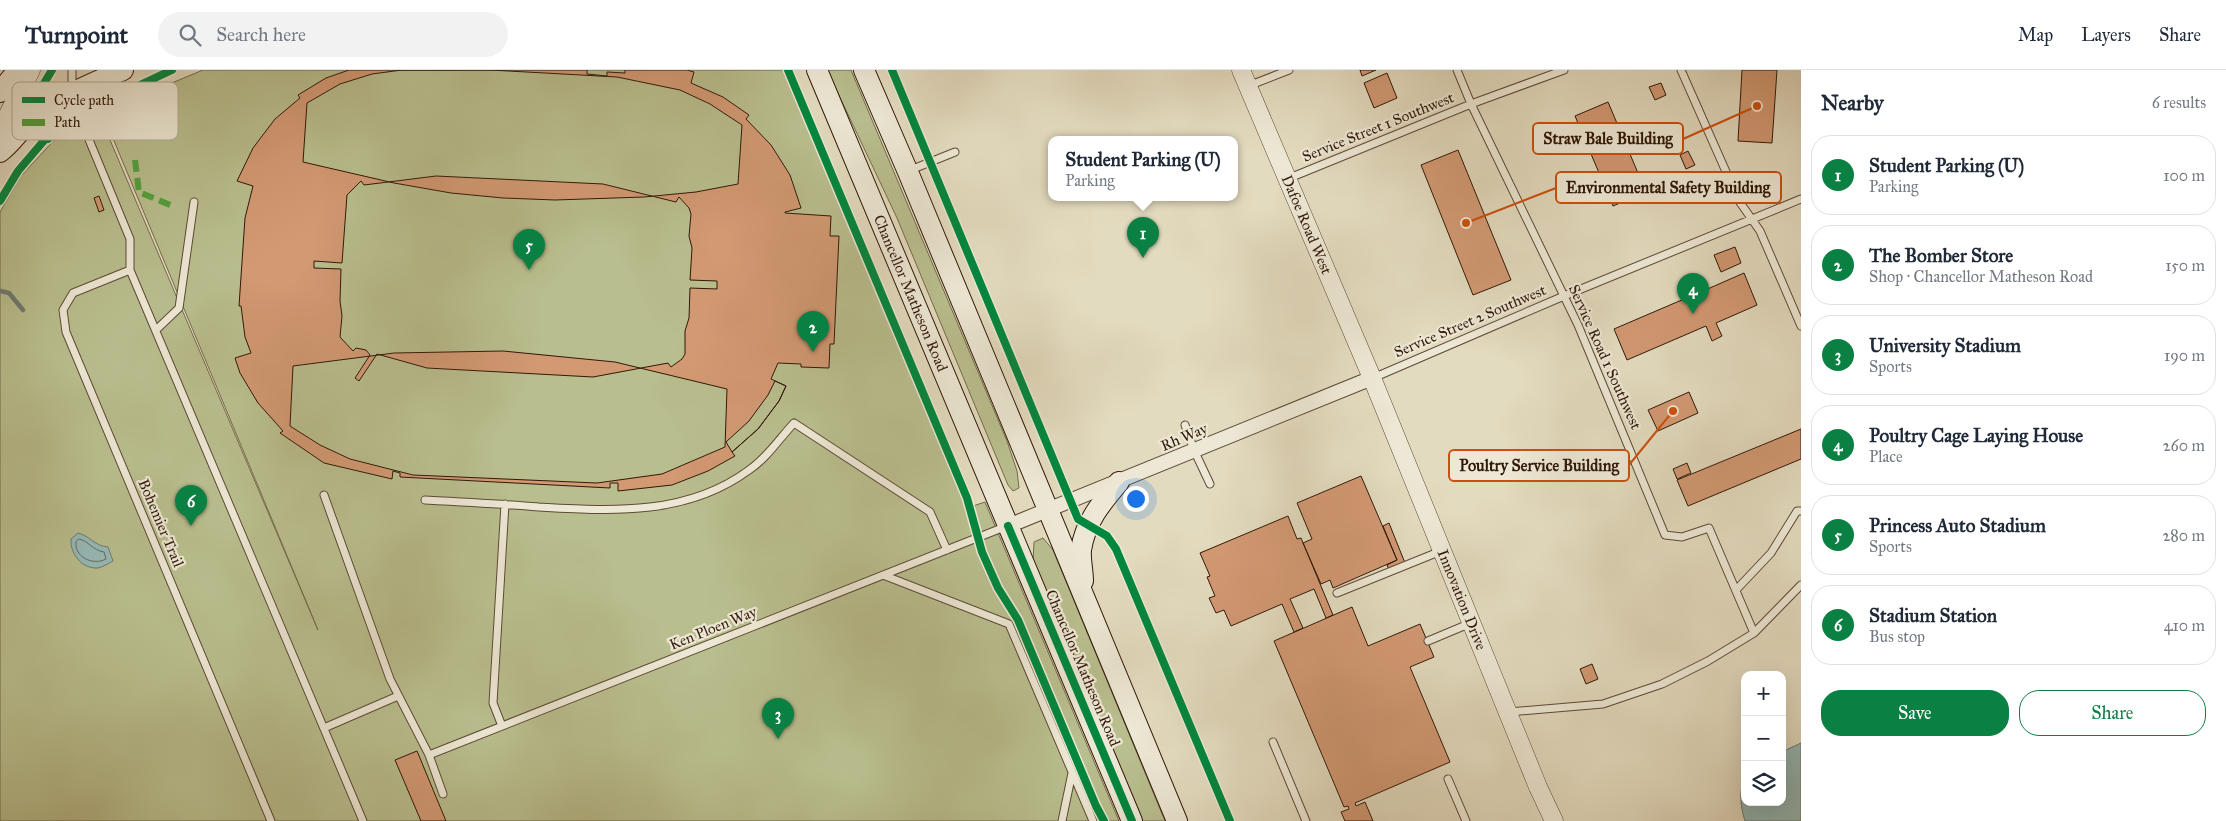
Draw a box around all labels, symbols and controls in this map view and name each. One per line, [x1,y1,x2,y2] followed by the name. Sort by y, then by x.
[158,12,508,57] search box
[25,20,128,50] text: Turnpoint
[176,21,204,49] icon: search
[216,23,306,46] text: Search here
[2018,24,2053,46] text: Map
[2081,24,2131,46] text: Layers
[2159,24,2201,46] text: Share
[12,82,178,140] legend
[1300,88,1457,166] street label: Service Street 1 Southwest
[1821,90,1884,116] text: Nearby
[54,92,114,109] text: Cycle path
[2152,93,2206,112] text: 6 results
[54,114,81,131] text: Path
[1533,123,1683,154] callout: Straw Bale Building
[1543,129,1673,149] text: Straw Bale Building
[1048,136,1238,201] popup
[1065,148,1221,171] text: Student Parking (U)
[1869,154,2024,177] text: Student Parking (U)
[1835,166,1841,185] text: 1
[2163,166,2205,185] text: 100 m
[1065,171,1115,190] text: Parking
[1278,172,1336,278] street label: Dafoe Road West
[1556,172,1781,203] callout: Environmental Safety Building
[1869,177,1918,196] text: Parking
[1566,178,1771,198] text: Environmental Safety Building
[870,212,952,375] street label: Chancellor Matheson Road
[1127,217,1159,258] pin: 1
[513,229,545,270] pin: 5
[1869,244,2013,267] text: The Bomber Store
[1834,256,1842,275] text: 2
[2165,256,2205,275] text: 150 m
[1869,267,2093,286] text: Shop · Chancellor Matheson Road
[1677,273,1709,314] pin: 4
[1391,281,1549,361] street label: Service Street 2 Southwest
[1565,282,1645,433] street label: Service Road 1 Southwest
[797,311,829,352] pin: 2
[1869,334,2021,357] text: University Stadium
[1835,346,1841,365] text: 3
[2164,346,2205,365] text: 190 m
[1869,357,1912,376] text: Sports
[1158,419,1211,455] street label: Rh Way
[1869,424,2083,447] text: Poultry Cage Laying House
[1834,436,1842,455] text: 4
[2163,436,2205,455] text: 260 m
[1869,447,1903,466] text: Place
[1449,450,1629,481] callout: Poultry Service Building
[1459,456,1619,476] text: Poultry Service Building
[134,476,188,571] street label: Bohemier Trail
[175,485,207,526] pin: 6
[1123,486,1149,512] your location
[1869,514,2046,537] text: Princess Auto Stadium
[1834,526,1842,545] text: 5
[2162,526,2205,545] text: 280 m
[1869,537,1912,556] text: Sports
[1434,547,1490,653] street label: Innovation Drive
[1042,587,1124,749] street label: Chancellor Matheson Road
[667,602,760,654] street label: Ken Ploen Way
[1869,604,1997,627] text: Stadium Station
[1834,616,1842,635] text: 6
[2164,616,2205,635] text: 410 m
[1869,627,1925,646] text: Bus stop
[1741,671,1786,806] map controls
[1741,671,1786,716] button: +
[1821,690,2009,736] button: Save
[2019,690,2206,736] button: Share
[762,698,794,739] pin: 3
[1741,716,1786,761] button: −
[1741,761,1786,806] button: layers

